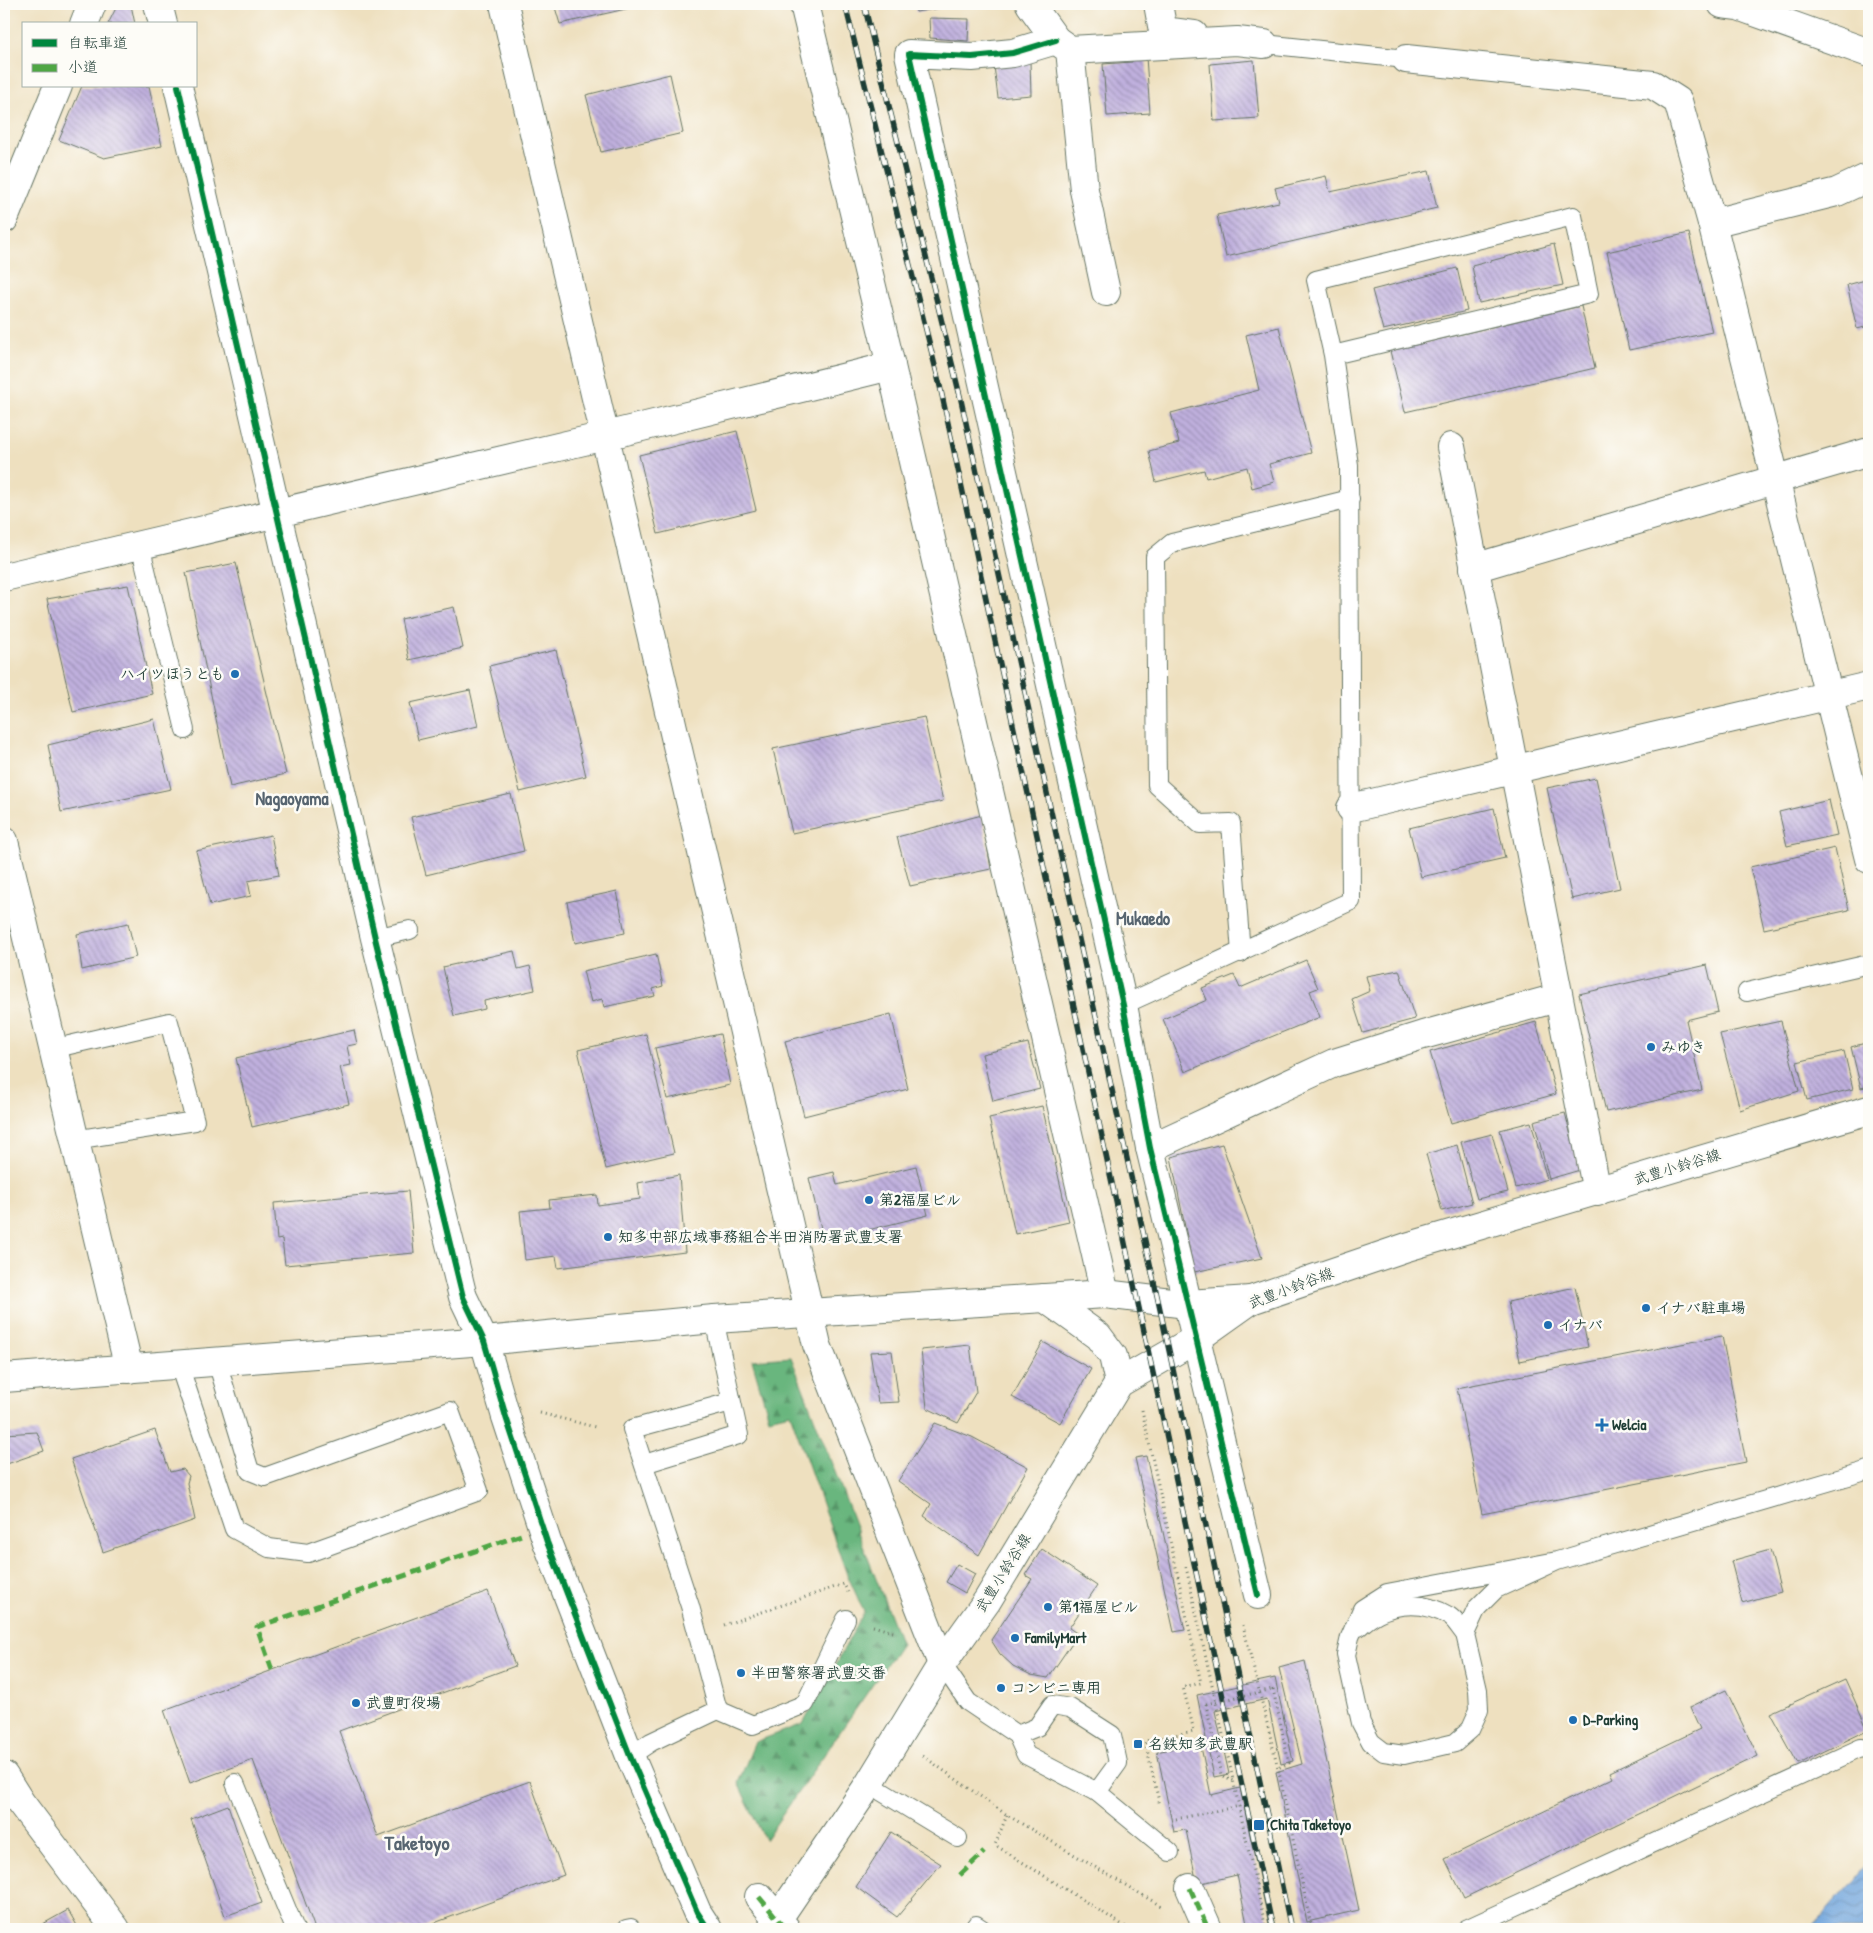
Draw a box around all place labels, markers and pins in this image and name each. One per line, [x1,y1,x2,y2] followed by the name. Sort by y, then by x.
[120,663,225,684] place label: ハイツほうとも
[229,668,241,680] marker: ハイツほうとも
[1661,1036,1706,1057] place label: みゆき
[1645,1041,1657,1053] marker: みゆき
[879,1189,961,1210] place label: 第2福屋ビル
[863,1194,875,1206] marker: 第2福屋ビル
[618,1226,903,1247] place label: 知多中部広域事務組合半田消防署武豊支署
[602,1231,614,1243] marker: 知多中部広域事務組合半田消防署武豊支署
[1656,1297,1746,1318] place label: イナバ駐車場
[1640,1302,1652,1314] marker: イナバ駐車場
[1558,1314,1603,1335] place label: イナバ
[1542,1319,1554,1331] marker: イナバ
[1612,1414,1646,1435] place label: Welcia
[1596,1419,1608,1431] marker: Welcia
[1058,1596,1138,1617] place label: 第1福屋ビル
[1042,1601,1054,1613] marker: 第1福屋ビル
[1024,1627,1087,1649] place label: FamilyMart
[1009,1632,1021,1644] marker: FamilyMart
[751,1662,886,1683] place label: 半田警察署武豊交番
[735,1667,747,1679] marker: 半田警察署武豊交番
[1011,1677,1101,1698] place label: コンビニ専用
[995,1682,1007,1694] marker: コンビニ専用
[366,1692,441,1713] place label: 武豊町役場
[350,1697,362,1709] marker: 武豊町役場
[1583,1709,1638,1731] place label: D-Parking
[1567,1714,1579,1726] marker: D-Parking
[1148,1733,1253,1754] place label: 名鉄知多武豊駅
[1132,1738,1144,1750] marker: 名鉄知多武豊駅
[1270,1814,1351,1836] place label: Chita Taketoyo
[1252,1818,1266,1832] marker: Chita Taketoyo

